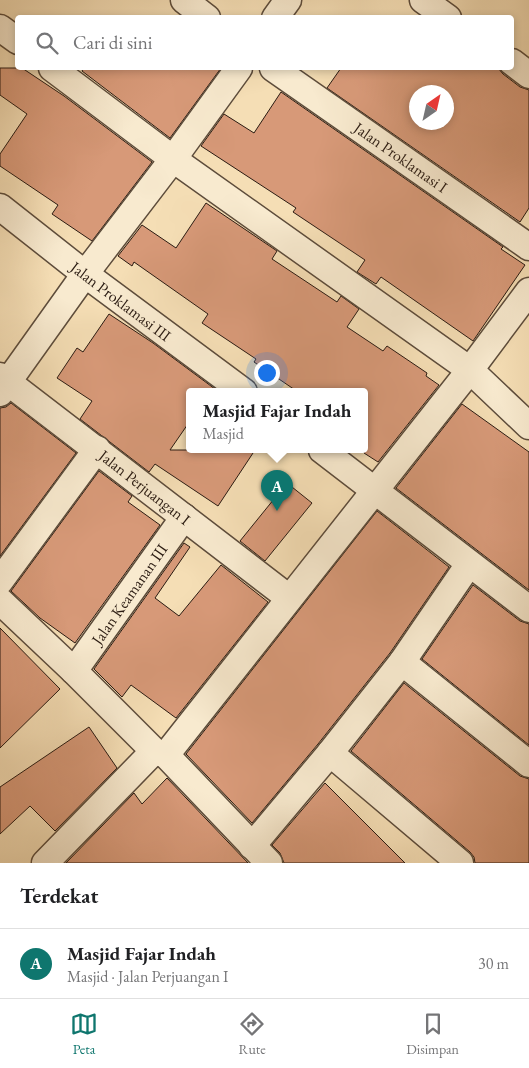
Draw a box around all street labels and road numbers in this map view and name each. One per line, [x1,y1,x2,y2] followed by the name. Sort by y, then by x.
[348,116,452,198] street label: Jalan Proklamasi I
[65,255,176,346] street label: Jalan Proklamasi III
[93,444,195,530] street label: Jalan Perjuangan I
[86,539,172,651] street label: Jalan Keamanan III

